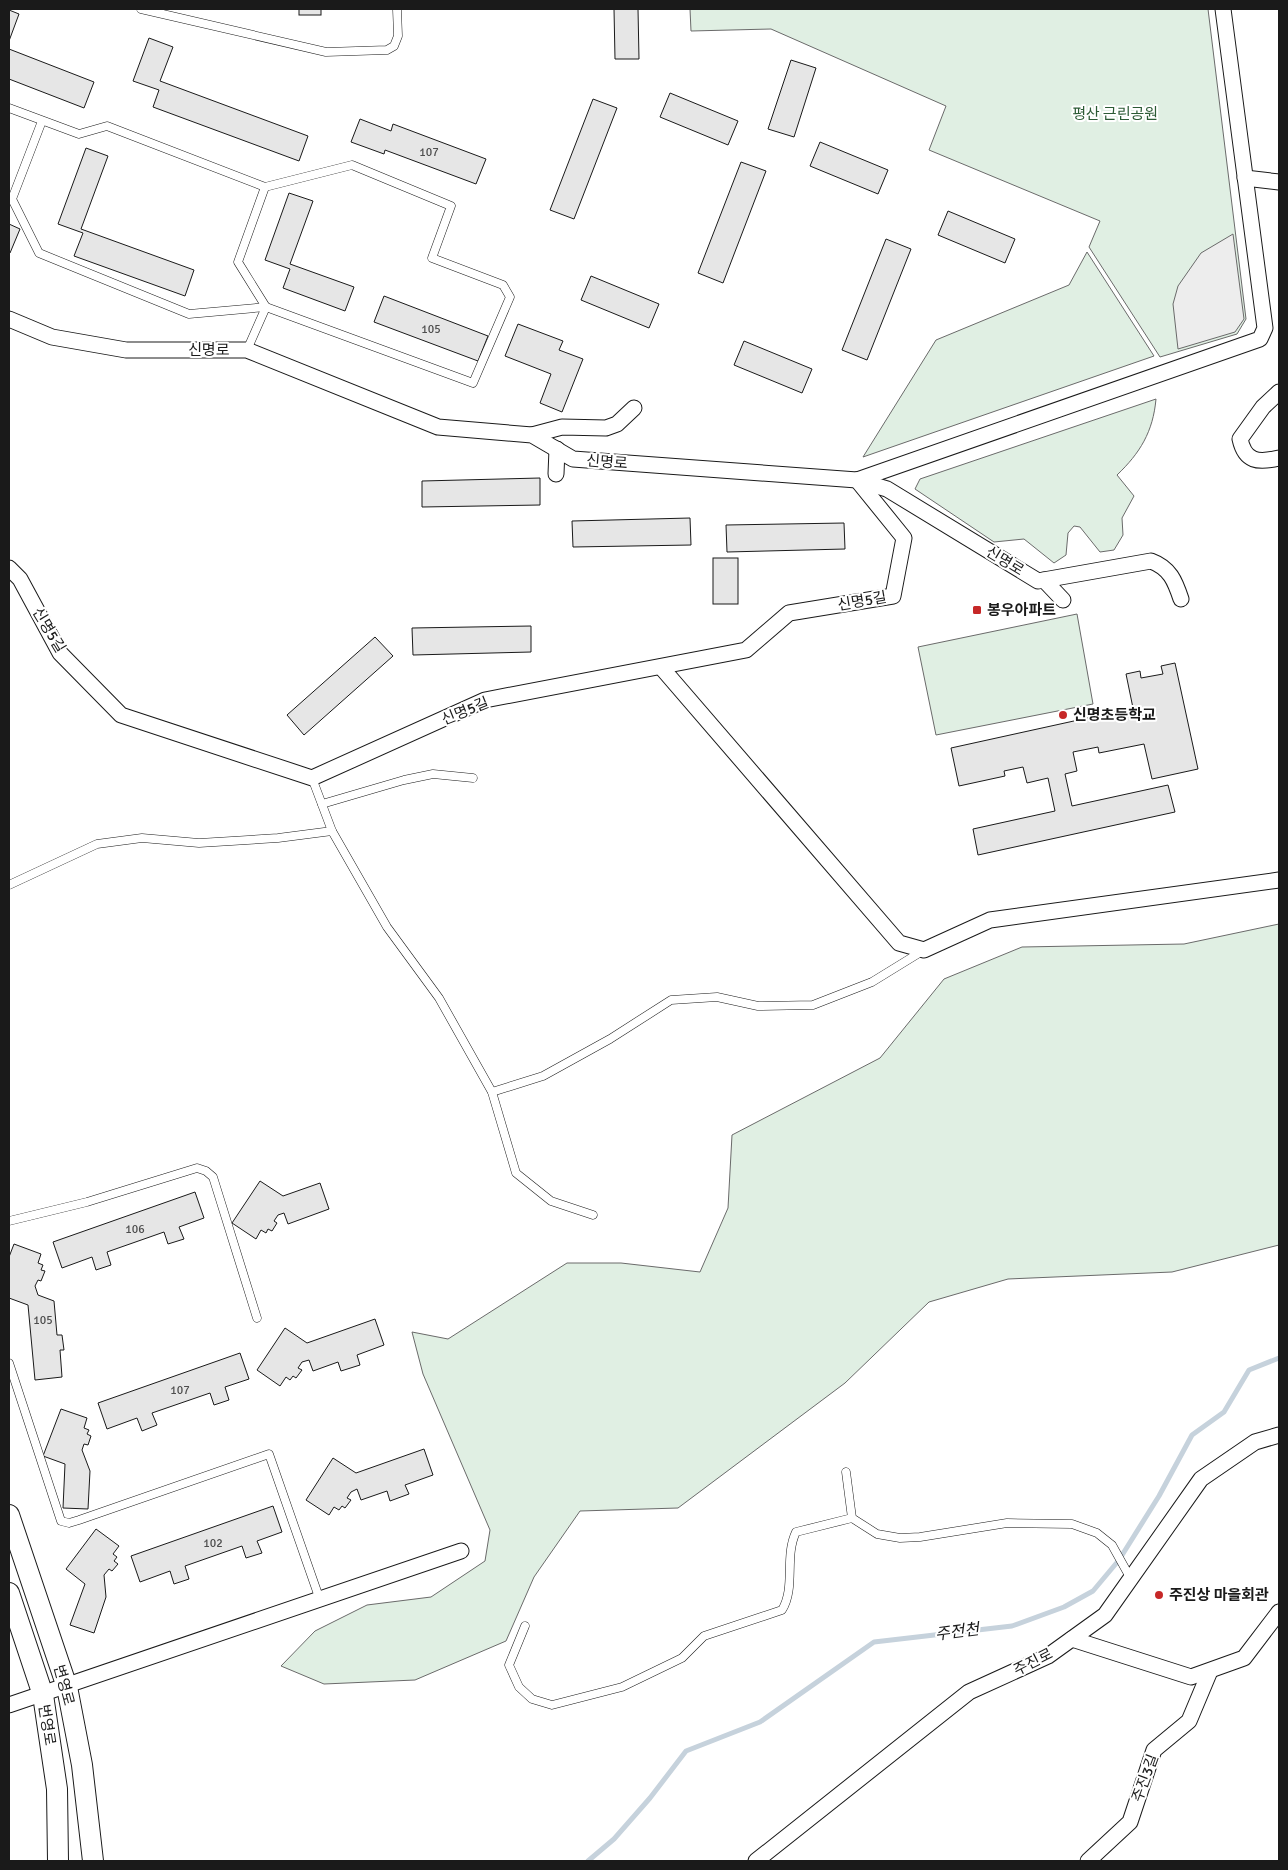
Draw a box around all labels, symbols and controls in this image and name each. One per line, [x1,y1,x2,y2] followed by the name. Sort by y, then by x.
[1072,105,1158,123] park label: 평산 근린공원
[419,145,439,160] house number: 107
[421,322,441,337] house number: 105
[188,341,230,359] street label: 신명로
[586,452,628,472] street label: 신명로
[983,543,1027,579] street label: 신명로
[836,588,888,614] street label: 신명5길
[987,601,1056,619] place label: 봉우아파트
[29,604,69,656] street label: 신명5길
[971,604,983,616] marker: 봉우아파트
[439,693,491,729] street label: 신명5길
[1073,706,1156,724] place label: 신명초등학교
[1057,709,1069,721] marker: 신명초등학교
[125,1222,145,1237] house number: 106
[33,1313,53,1328] house number: 105
[170,1383,190,1398] house number: 107
[203,1536,223,1551] house number: 102
[1169,1586,1269,1604] place label: 주진상 마을회관
[1153,1589,1165,1601] marker: 주진상 마을회관
[934,1619,982,1645] water label: 주전천
[1010,1645,1056,1679] street label: 주진로
[50,1663,78,1707] street label: 변영로
[35,1703,59,1747] street label: 번영로
[1128,1752,1162,1804] street label: 주진3길

